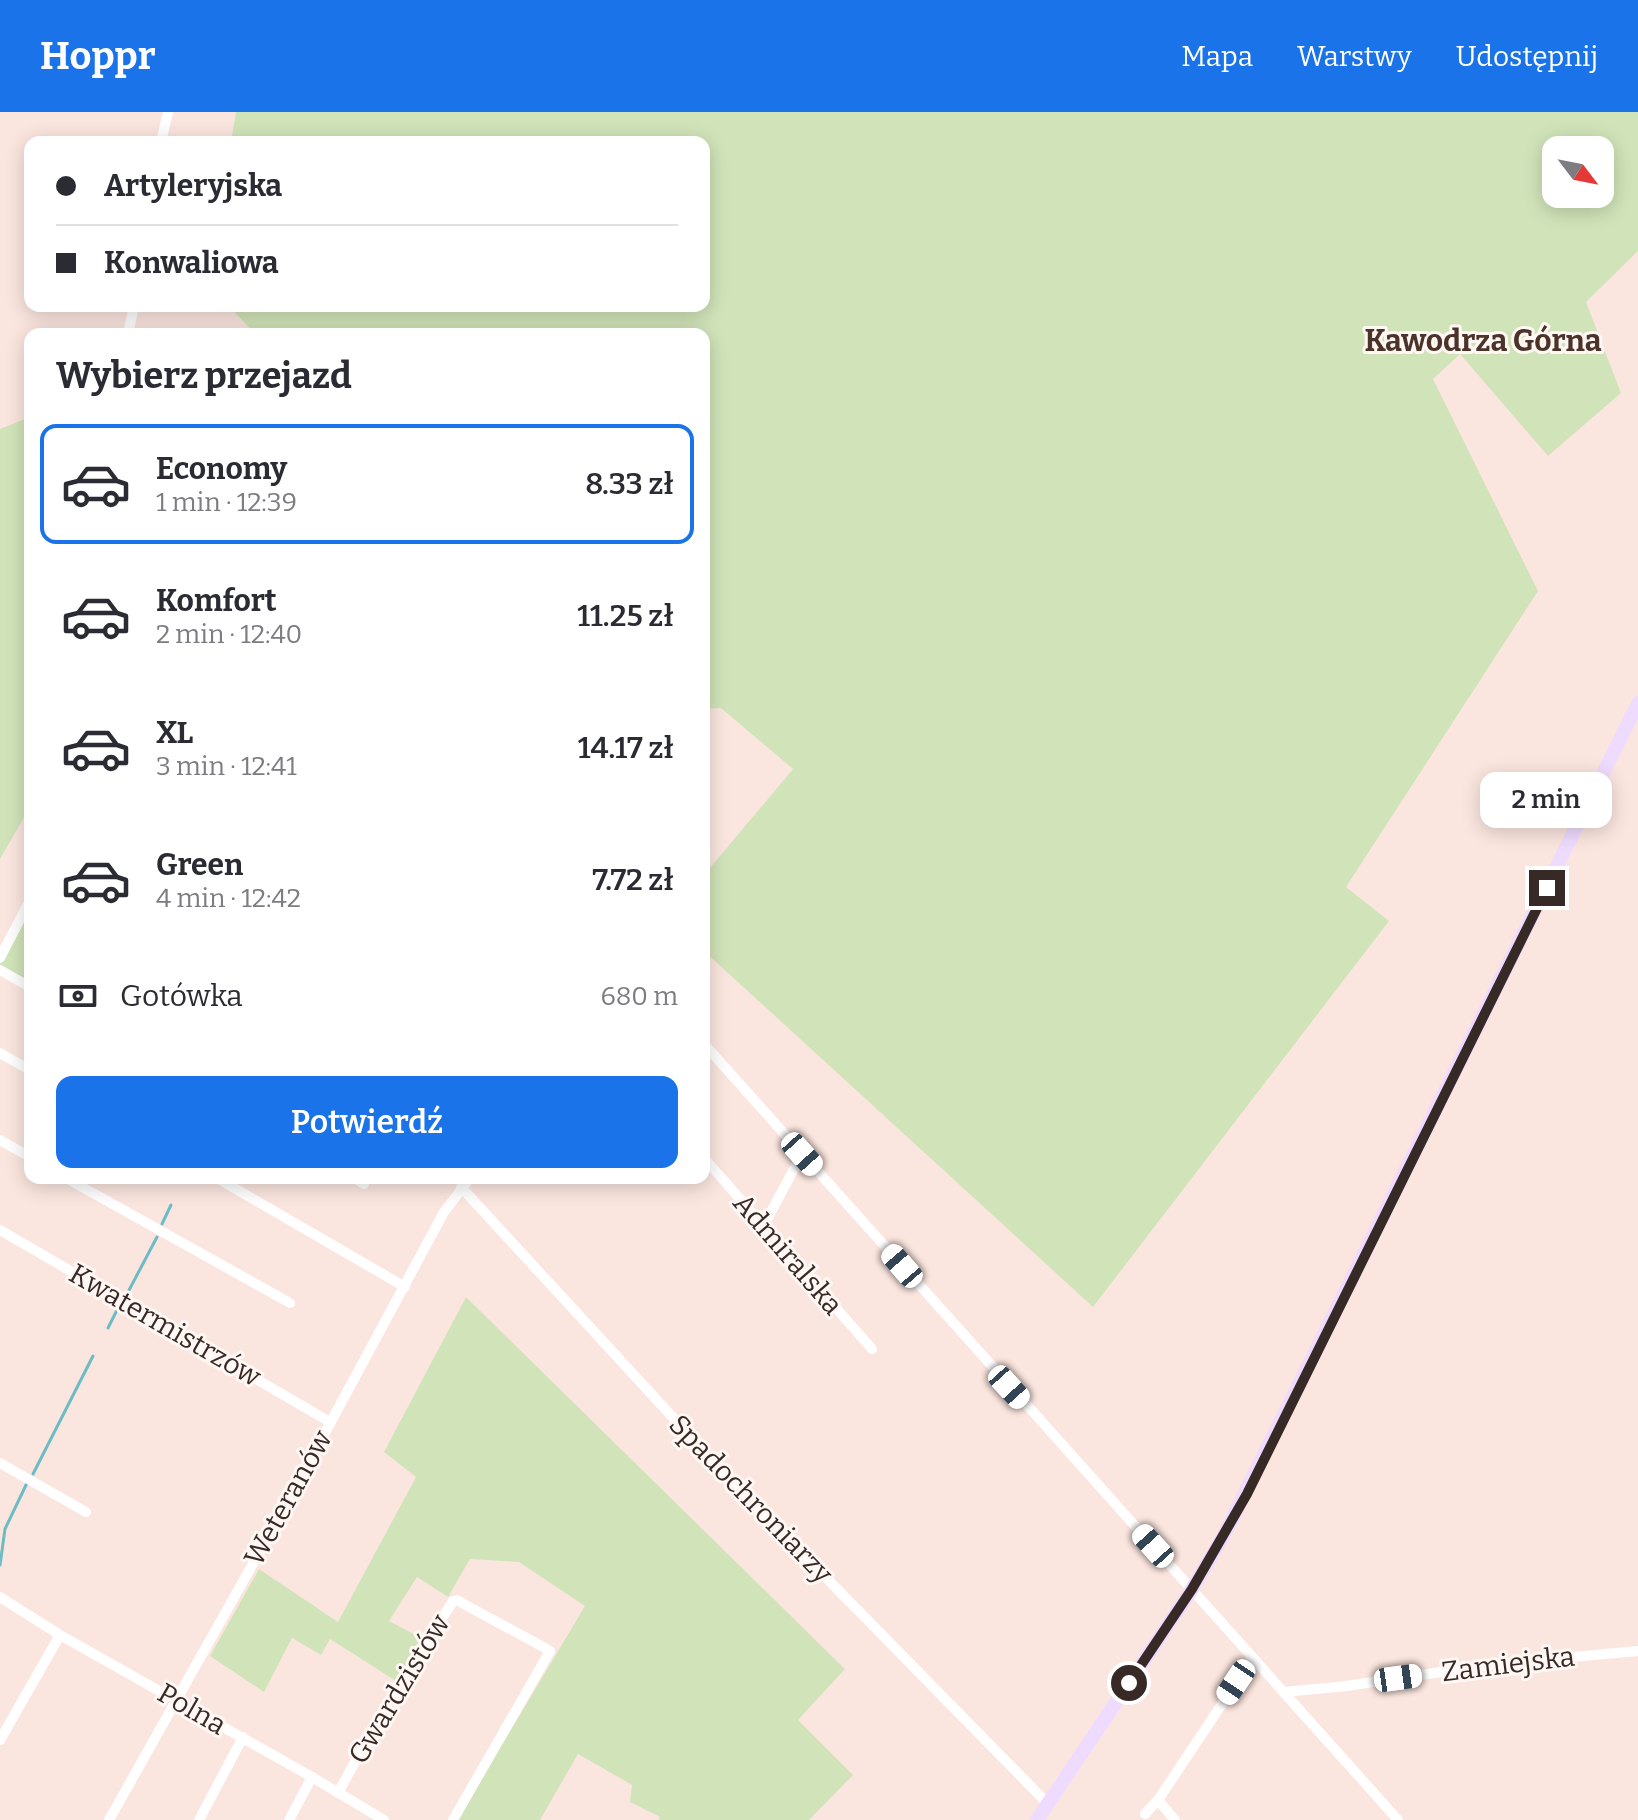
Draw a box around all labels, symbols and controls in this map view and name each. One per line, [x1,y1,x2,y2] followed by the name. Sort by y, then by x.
[40,33,156,79] text: Hoppr
[1181,40,1253,73] text: Mapa
[1297,40,1412,73] text: Warstwy
[1456,40,1598,73] text: Udostępnij
[1542,136,1614,208] north arrow
[1542,136,1614,208] map controls
[104,168,282,204] text: Artyleryjska
[104,245,279,281] text: Konwaliowa
[1364,323,1602,359] district label: Kawodrza Górna
[56,354,352,398] text: Wybierz przejazd
[60,448,132,520] icon: car
[156,451,287,487] text: Economy
[585,466,674,502] text: 8.33 zł
[156,487,297,518] text: 1 min · 12:39
[60,580,132,652] icon: car
[156,583,277,619] text: Komfort
[577,598,674,634] text: 11.25 zł
[156,619,302,650] text: 2 min · 12:40
[60,712,132,784] icon: car
[156,715,193,751] text: XL
[578,730,674,766] text: 14.17 zł
[156,751,297,782] text: 3 min · 12:41
[1481,772,1613,828] callout: 2 min
[1512,784,1580,815] text: 2 min
[60,844,132,916] icon: car
[156,847,243,883] text: Green
[592,862,674,898] text: 7.72 zł
[1529,870,1565,906] route end
[156,883,301,914] text: 4 min · 12:42
[56,974,100,1018] icon: cash
[120,978,243,1014] text: Gotówka
[600,981,678,1012] text: 680 m
[56,1076,678,1168] button: Potwierdź
[777,1128,827,1180] car
[726,1187,850,1321] street label: Admiralska
[877,1240,927,1292] car
[63,1257,267,1393] street label: Kwatermistrzów
[984,1361,1034,1413] car
[662,1408,840,1590] street label: Spadochroniarzy
[237,1424,339,1571] street label: Weteranów
[1128,1520,1178,1572] car
[342,1608,457,1770] street label: Gwardzistów
[1440,1639,1576,1689] street label: Zamiejska
[1213,1655,1259,1709] car
[1373,1663,1423,1693] car
[1111,1665,1147,1701] route start
[152,1676,232,1742] street label: Polna

